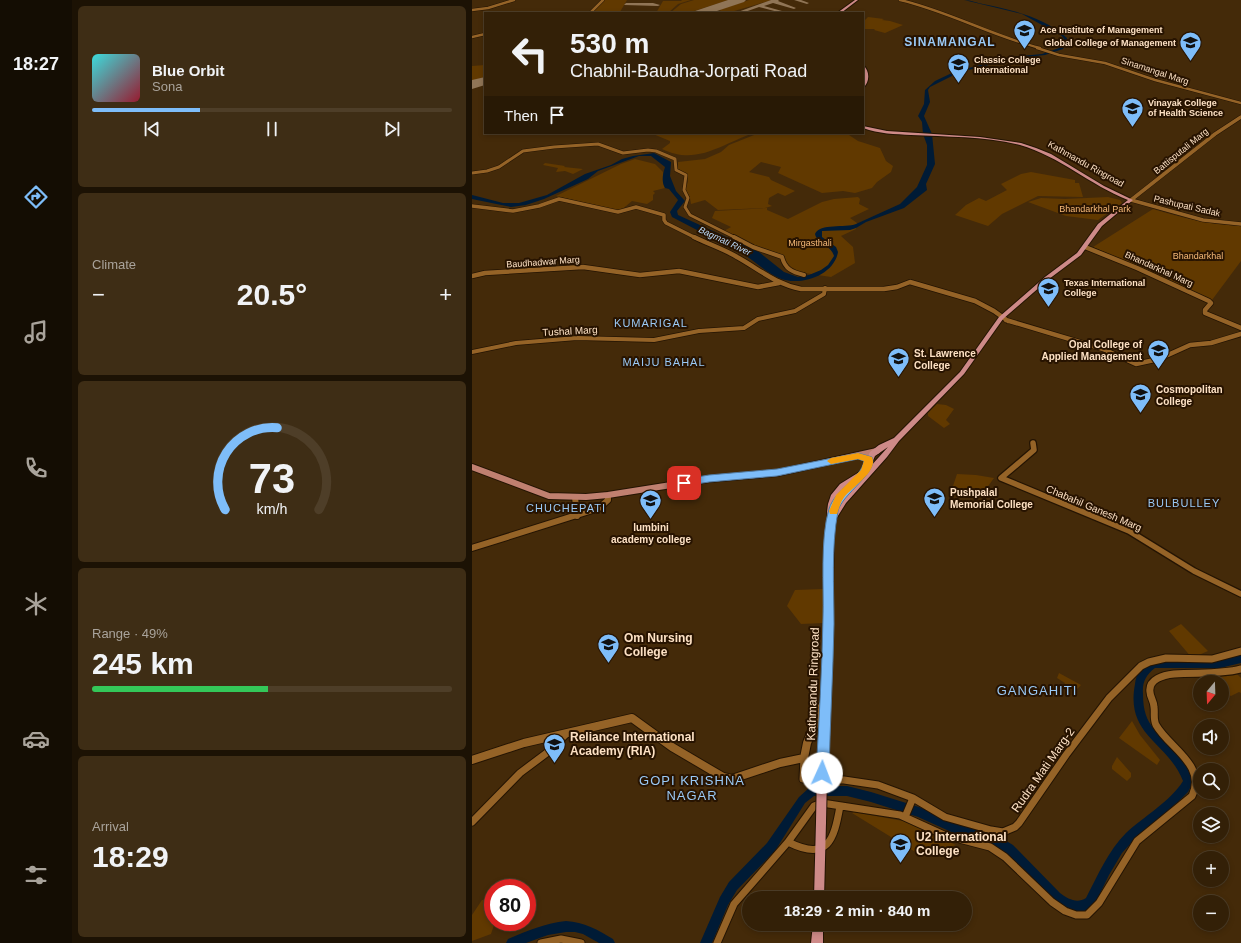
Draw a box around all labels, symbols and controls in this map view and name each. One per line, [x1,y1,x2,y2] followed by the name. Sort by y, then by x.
[1012,17,1038,50] school or university icon: Ace Institute of Management
[1040,25,1163,35] place label: Ace Institute of Management
[504,28,556,80] icon: left
[570,28,649,59] text: 530 m
[1178,30,1204,63] school or university icon: Global College of Management
[904,35,996,49] district label: SINAMANGAL
[1044,38,1176,48] place label: Global College of Management
[945,52,971,85] school or university icon: Classic College International
[13,54,59,74] text: 18:27
[974,55,1041,75] place label: Classic College International
[1120,55,1190,87] street label: Sinamangal Marg
[570,61,807,81] text: Chabhil-Baudha-Jorpati Road
[152,62,225,79] text: Blue Orbit
[152,79,182,94] text: Sona
[1119,95,1145,128] school or university icon: Vinayak College of Health Science
[1148,98,1223,118] place label: Vinayak College of Health Science
[546,104,568,126] icon: arrive
[504,107,538,124] text: Then
[141,118,163,140] icon: previous
[261,118,283,140] icon: pause
[381,118,403,140] icon: next
[1152,126,1210,176] street label: Battisputali Marg
[1046,139,1126,189] street label: Kathmandu Ringroad
[22,183,50,211] icon: directions
[1153,193,1222,219] street label: Pashupati Sadak
[1059,204,1131,214] park label: Bhandarkhal Park
[697,225,754,258] water label: Bagmati River
[788,238,832,248] park label: Mirgasthali
[1123,249,1195,289] street label: Bhandarkhal Marg
[1173,251,1223,261] park label: Bhandarkhal
[506,254,580,270] street label: Baudhadwar Marg
[92,257,136,272] text: Climate
[1036,275,1062,308] school or university icon: Texas International College
[237,278,307,311] text: 20.5°
[1064,278,1145,298] place label: Texas International College
[92,282,105,307] text: −
[439,282,452,307] text: +
[614,317,688,329] district label: KUMARIGAL
[22,318,50,346] icon: music
[542,324,598,338] street label: Tushal Marg
[1145,337,1171,370] school or university icon: Opal College of Applied Management
[1041,339,1143,362] place label: Opal College of Applied Management
[885,346,911,379] school or university icon: St. Lawrence College
[914,348,976,371] place label: St. Lawrence College
[622,356,706,368] district label: MAIJU BAHAL
[1128,382,1154,415] school or university icon: Cosmopolitan College
[1156,384,1223,407] place label: Cosmopolitan College
[22,454,50,482] icon: phone
[249,454,295,501] text: 73
[667,466,701,500] pin
[673,472,695,494] icon: arrive
[1045,483,1143,533] street label: Chabahil Ganesh Marg
[922,485,948,518] school or university icon: Pushpalal Memorial College
[950,487,1033,510] place label: Pushpalal Memorial College
[638,488,664,521] school or university icon: lumbini academy college
[1148,497,1220,509] district label: BULBULLEY
[257,500,288,516] text: km/h
[526,502,606,514] district label: CHUCHEPATI
[611,522,691,545] place label: lumbini academy college
[22,590,50,618] icon: climate
[92,626,168,641] text: Range · 49%
[804,627,822,741] street label: Kathmandu Ringroad
[624,631,693,659] place label: Om Nursing College
[596,632,622,665] school or university icon: Om Nursing College
[92,647,194,680] text: 245 km
[1193,675,1229,711] north arrow
[1193,675,1229,931] map controls
[997,683,1077,698] district label: GANGAHITI
[1193,719,1229,755] button: sound
[22,725,50,753] icon: car
[1009,725,1078,815] street label: Rudra Mati Marg-2
[570,730,695,758] place label: Reliance International Academy (RIA)
[542,731,568,764] school or university icon: Reliance International Academy (RIA)
[801,752,843,794] position arrow
[1193,763,1229,799] button: search
[639,773,745,803] district label: GOPI KRISHNA NAGAR
[1193,807,1229,843] button: layers
[92,819,129,834] text: Arrival
[916,830,1007,858] place label: U2 International College
[888,831,914,864] school or university icon: U2 International College
[92,840,169,873] text: 18:29
[1193,851,1229,887] button: +
[22,861,50,889] icon: filters
[484,879,536,931] speed limit sign: 80
[1193,895,1229,931] button: −
[784,902,930,919] text: 18:29 · 2 min · 840 m

